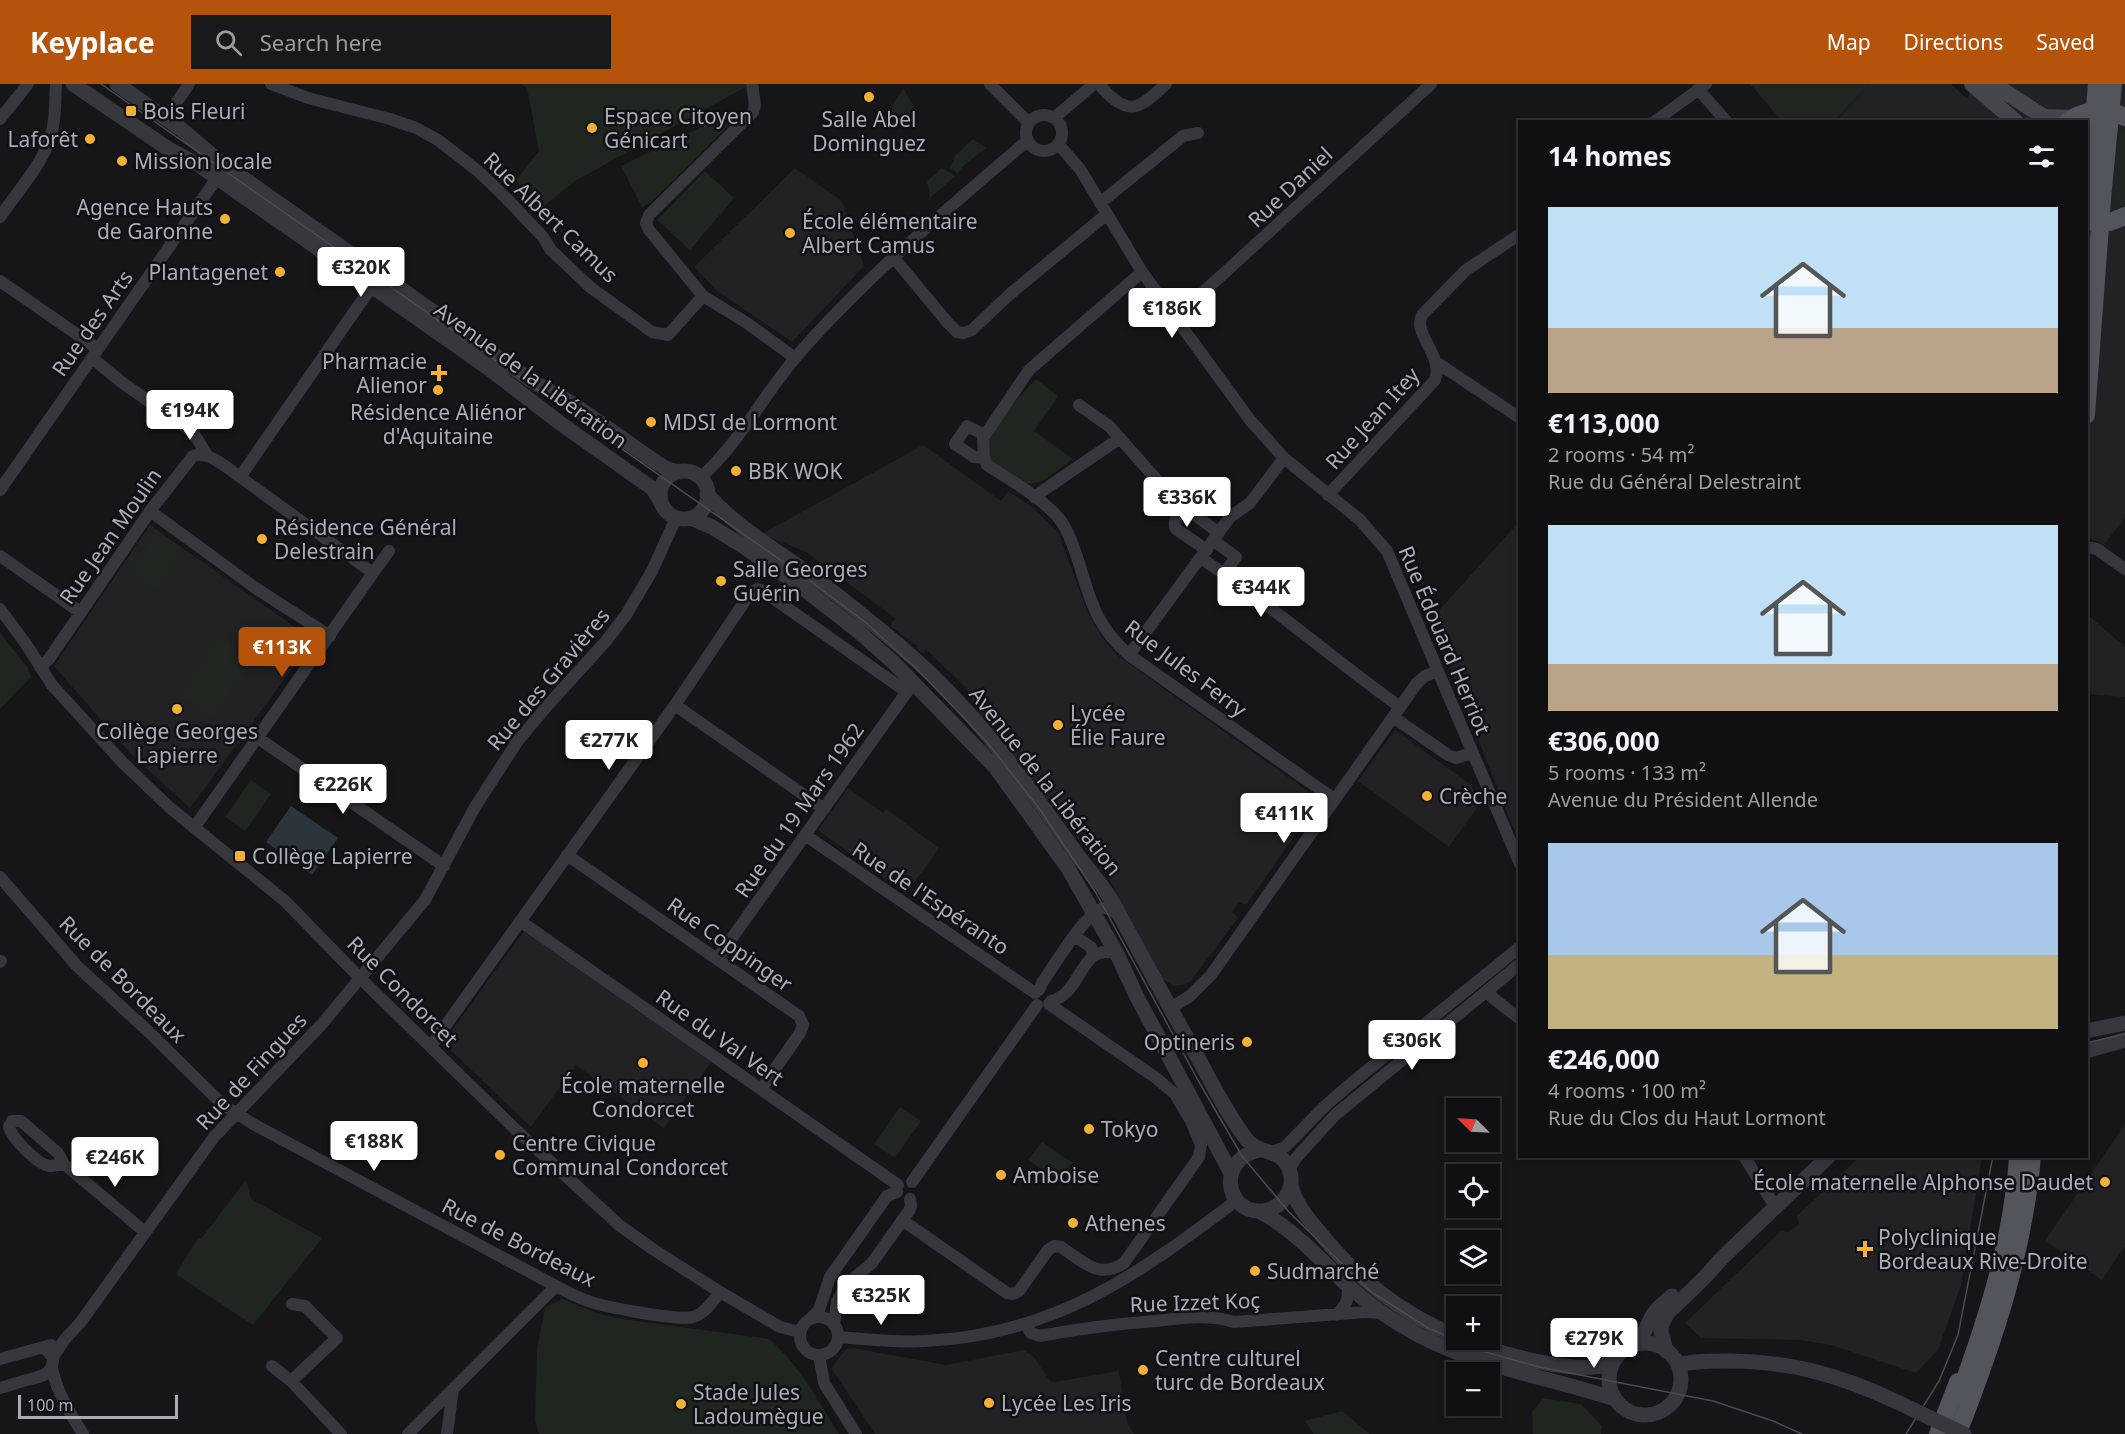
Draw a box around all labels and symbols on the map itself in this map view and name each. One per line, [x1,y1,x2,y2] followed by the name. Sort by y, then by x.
[862,90,876,104] marker: Salle Abel Dominguez
[143,97,246,125] place label: Bois Fleuri
[604,102,752,154] place label: Espace Citoyen Génicart
[124,104,138,118] marker: Bois Fleuri
[812,105,926,157] place label: Salle Abel Dominguez
[585,121,599,135] marker: Espace Citoyen Génicart
[8,125,78,153] place label: Laforêt
[83,132,97,146] marker: Laforêt
[1242,141,1338,233] street label: Rue Daniel
[478,146,624,288] street label: Rue Albert Camus
[134,147,272,175] place label: Mission locale
[115,154,129,168] marker: Mission locale
[77,193,213,245] place label: Agence Hauts de Garonne
[802,207,978,259] place label: École élémentaire Albert Camus
[218,212,232,226] marker: Agence Hauts de Garonne
[783,226,797,240] marker: École élémentaire Albert Camus
[319,247,403,298] pin: €320K
[149,258,268,286] place label: Plantagenet
[45,264,139,382] street label: Rue des Arts
[273,265,287,279] marker: Plantagenet
[1130,288,1214,339] pin: €186K
[429,295,633,455] street label: Avenue de la Libération
[322,347,427,399] place label: Pharmacie Alienor
[1319,361,1425,475] street label: Rue Jean Itey
[432,366,446,380] marker: Pharmacie Alienor
[431,383,445,397] marker: Résidence Aliénor d'Aquitaine
[148,390,232,441] pin: €194K
[350,398,526,450] place label: Résidence Aliénor d'Aquitaine
[663,408,837,436] place label: MDSI de Lormont
[644,415,658,429] marker: MDSI de Lormont
[748,457,842,485] place label: BBK WOK
[53,463,167,609] street label: Rue Jean Moulin
[729,464,743,478] marker: BBK WOK
[1145,477,1229,528] pin: €336K
[274,513,457,565] place label: Résidence Général Delestrain
[255,532,269,546] marker: Résidence Général Delestrain
[1393,541,1498,739] street label: Rue Édouard Herriot
[733,555,868,607] place label: Salle Georges Guérin
[1219,567,1303,618] pin: €344K
[714,574,728,588] marker: Salle Georges Guérin
[480,602,616,756] street label: Rue des Gravières
[1119,613,1253,723] street label: Rue Jules Ferry
[240,627,324,678] pin: €113K
[964,681,1128,881] street label: Avenue de la Libération
[1070,699,1166,751] place label: Lycée Élie Faure
[170,702,184,716] marker: Collège Georges Lapierre
[96,717,258,769] place label: Collège Georges Lapierre
[728,717,870,903] street label: Rue du 19 Mars 1962
[1051,718,1065,732] marker: Lycée Élie Faure
[567,720,651,771] pin: €277K
[301,764,385,815] pin: €226K
[1439,782,1507,810] place label: Crèche
[1420,789,1434,803] marker: Crèche
[1242,793,1326,844] pin: €411K
[847,835,1015,961] street label: Rue de l'Espéranto
[252,842,413,870] place label: Collège Lapierre
[233,849,247,863] marker: Collège Lapierre
[662,890,798,998] street label: Rue Coppinger
[53,909,193,1049] street label: Rue de Bordeaux
[342,930,465,1053] street label: Rue Condorcet
[651,983,790,1092] street label: Rue du Val Vert
[189,1006,313,1136] street label: Rue de Fingues
[1370,1020,1454,1071] pin: €306K
[1144,1028,1235,1056] place label: Optineris
[1240,1035,1254,1049] marker: Optineris
[636,1056,650,1070] marker: École maternelle Condorcet
[561,1071,725,1123] place label: École maternelle Condorcet
[1446,1098,1500,1152] north arrow
[1101,1115,1159,1143] place label: Tokyo
[332,1121,416,1172] pin: €188K
[1082,1122,1096,1136] marker: Tokyo
[512,1129,729,1181] place label: Centre Civique Communal Condorcet
[73,1137,157,1188] pin: €246K
[493,1148,507,1162] marker: Centre Civique Communal Condorcet
[1013,1161,1099,1189] place label: Amboise
[994,1168,1008,1182] marker: Amboise
[1753,1168,2093,1196] place label: École maternelle Alphonse Daudet
[2098,1175,2112,1189] marker: École maternelle Alphonse Daudet
[437,1191,601,1293] street label: Rue de Bordeaux
[1085,1209,1166,1237] place label: Athenes
[1066,1216,1080,1230] marker: Athenes
[1878,1223,2088,1275] place label: Polyclinique Bordeaux Rive-Droite
[1856,1240,1874,1258] marker: Polyclinique Bordeaux Rive-Droite
[1267,1257,1379,1285] place label: Sudmarché
[1248,1264,1262,1278] marker: Sudmarché
[839,1275,923,1326] pin: €325K
[1129,1286,1261,1318] street label: Rue Izzet Koç
[1552,1318,1636,1369] pin: €279K
[1155,1344,1325,1396] place label: Centre culturel turc de Bordeaux
[1136,1363,1150,1377] marker: Centre culturel turc de Bordeaux
[693,1378,824,1430] place label: Stade Jules Ladoumègue
[1001,1389,1132,1417] place label: Lycée Les Iris
[18,1392,178,1420] scale bar
[982,1396,996,1410] marker: Lycée Les Iris
[674,1397,688,1411] marker: Stade Jules Ladoumègue

